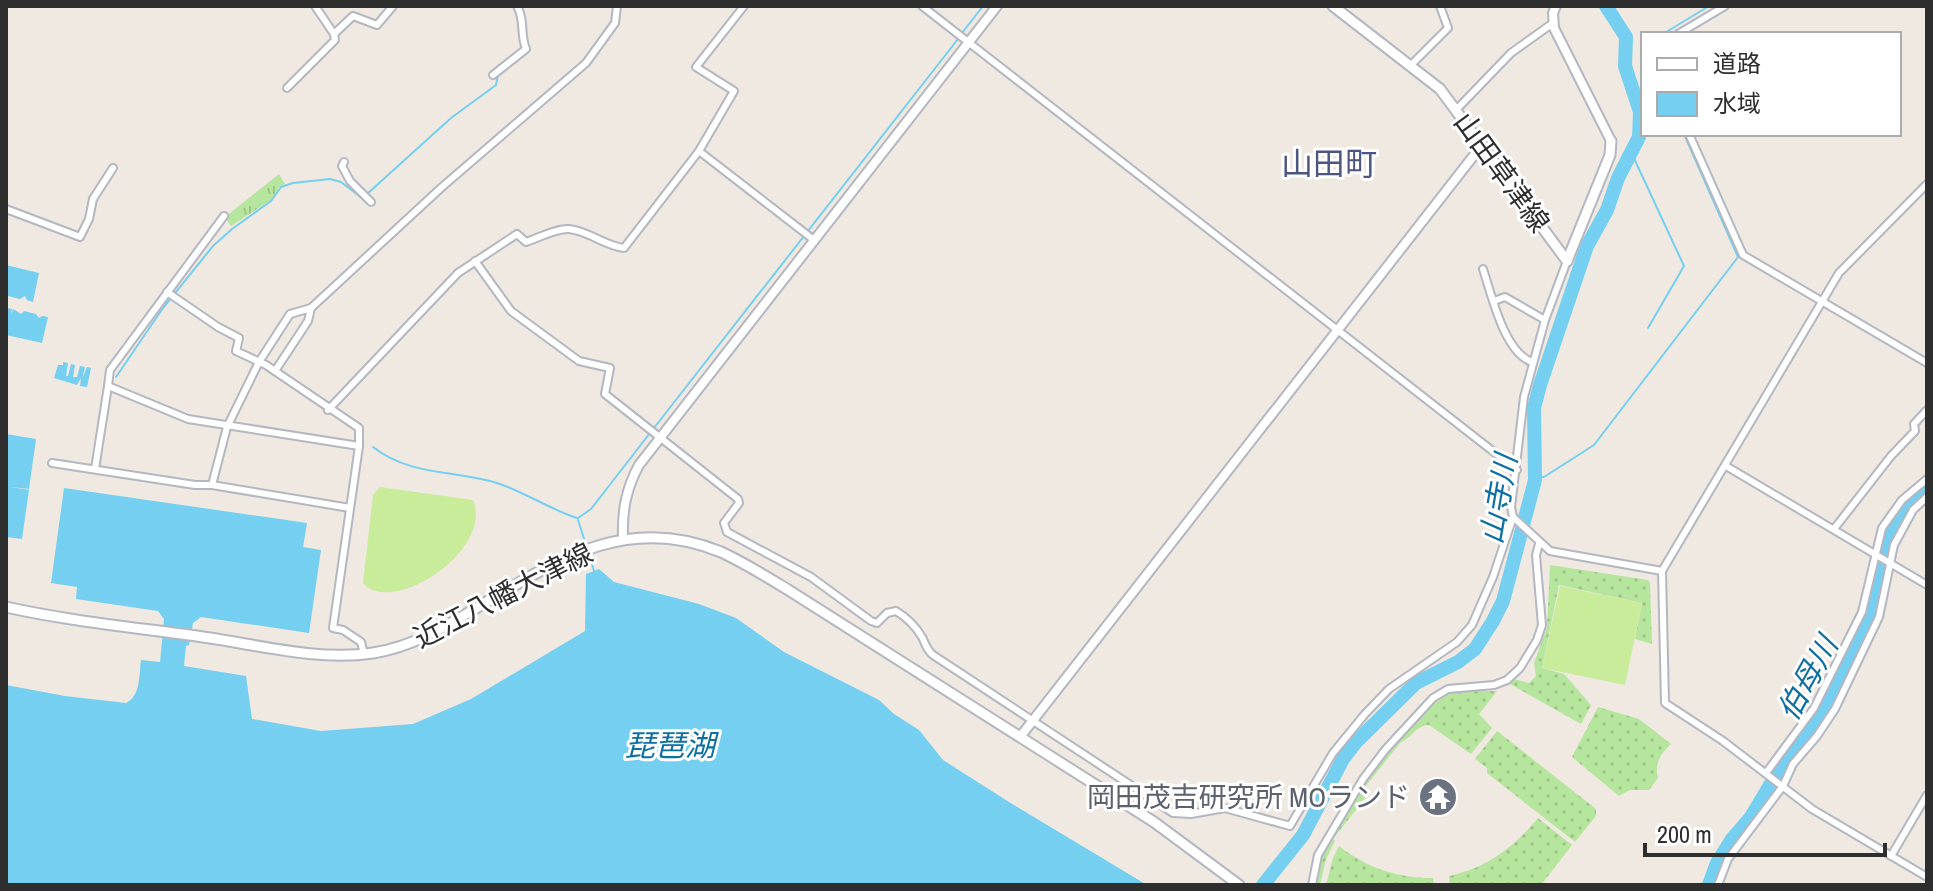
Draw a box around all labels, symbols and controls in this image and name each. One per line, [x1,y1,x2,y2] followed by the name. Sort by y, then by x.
[1641,32,1901,136] legend
[1713,47,1761,79] text: 道路
[1713,87,1761,119] text: 水域
[1445,104,1559,240] street label: 山田草津線
[1281,142,1377,185] district label: 山田町
[1470,448,1526,547] water label: 山寺川
[407,534,599,656] street label: 近江八幡大津線
[1768,626,1848,727] water label: 伯母川
[625,725,719,765] water label: 琵琶湖
[1417,776,1459,818] temple icon: 岡田茂吉研究所 MOランド
[1087,778,1410,816] place label: 岡田茂吉研究所 MOランド
[1645,807,1885,857] scale bar
[1657,818,1712,850] text: 200 m

